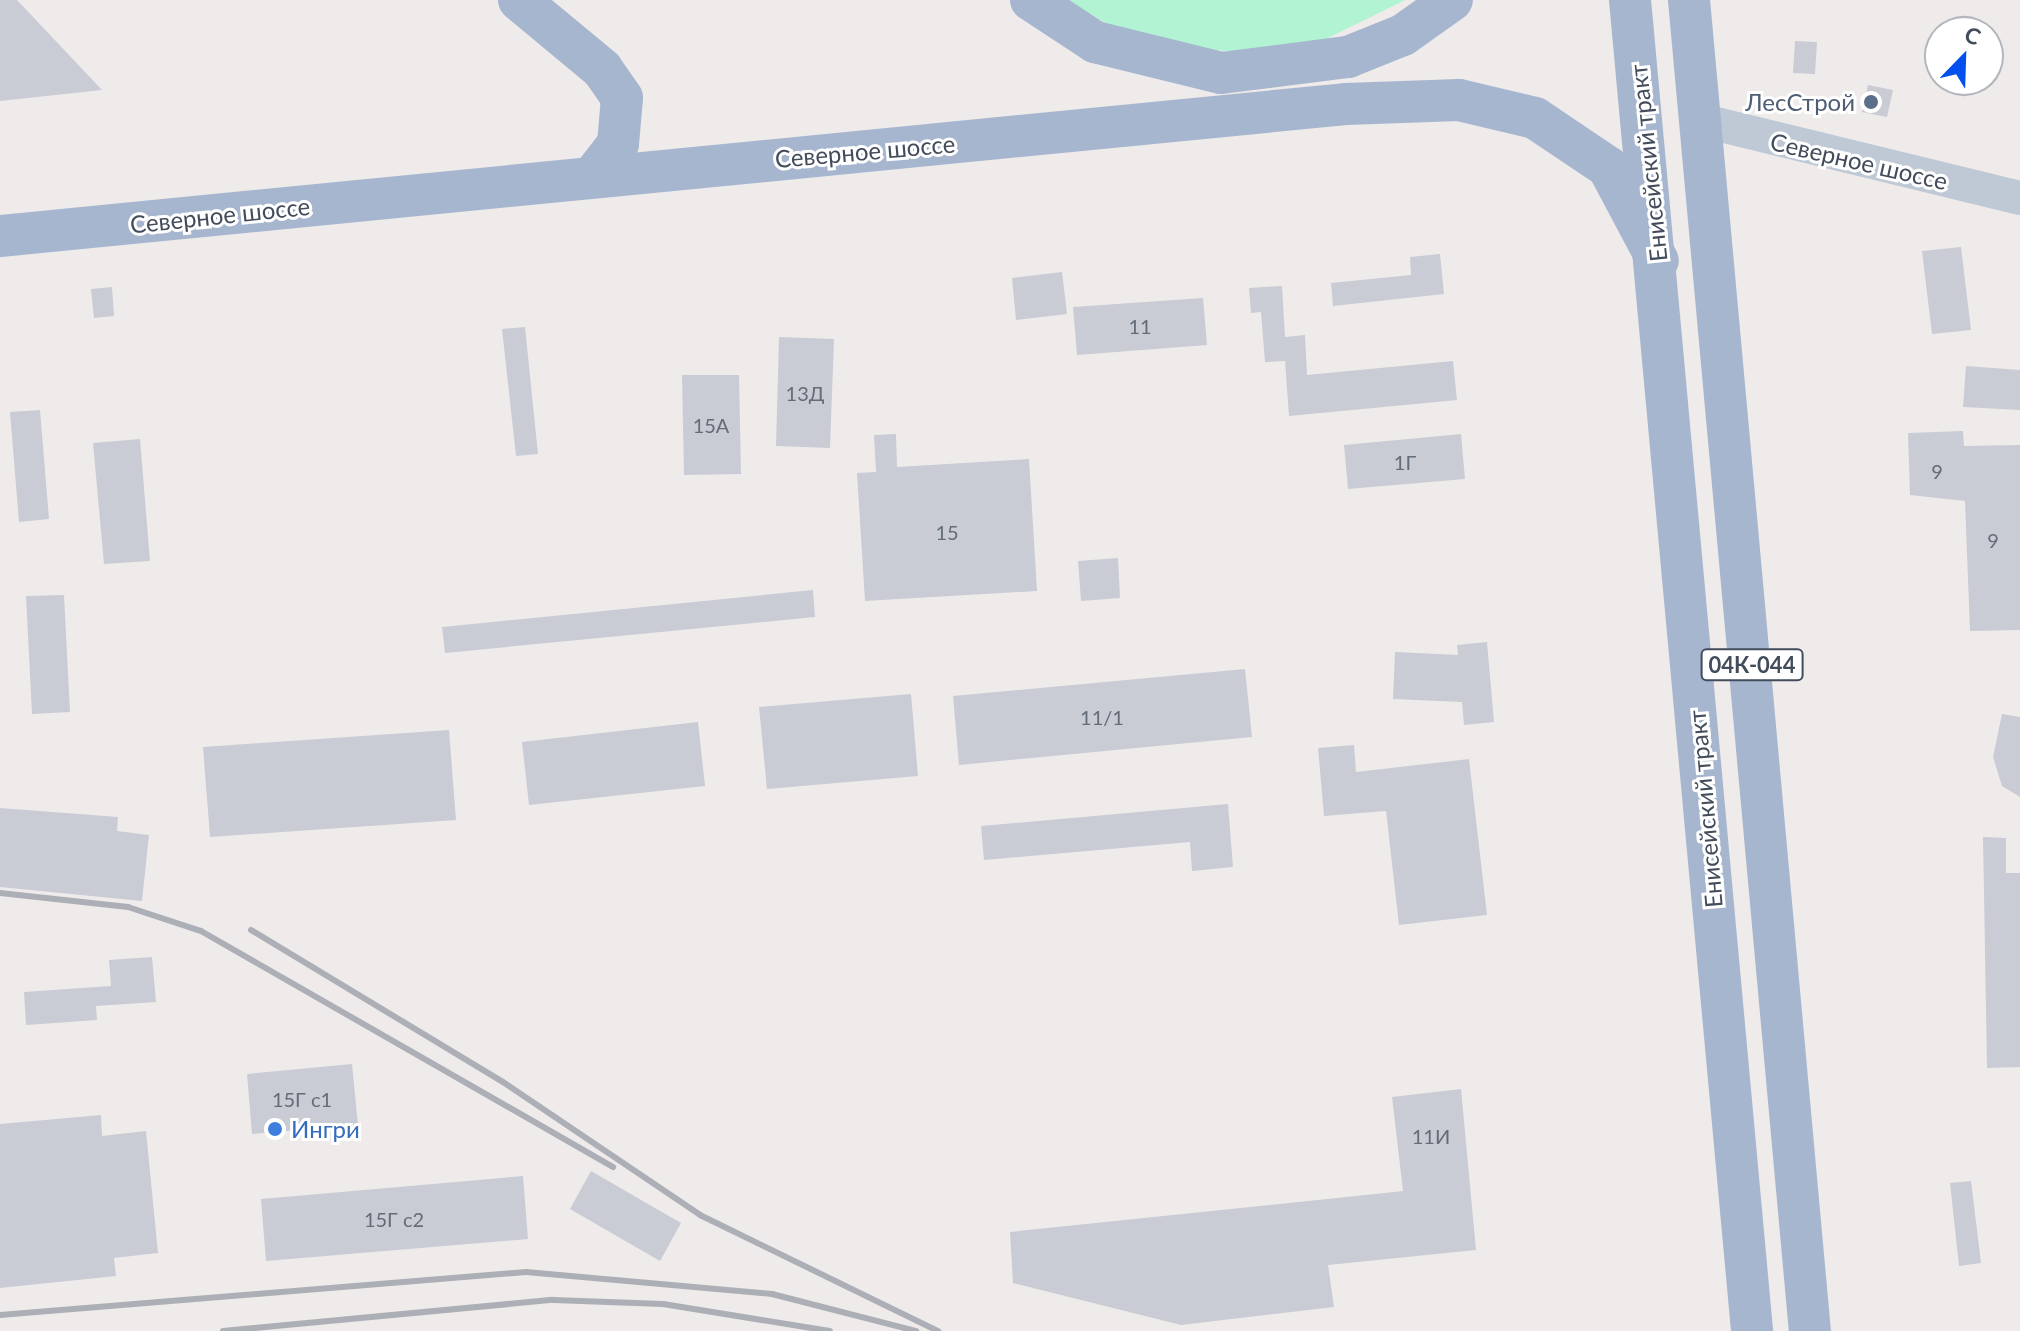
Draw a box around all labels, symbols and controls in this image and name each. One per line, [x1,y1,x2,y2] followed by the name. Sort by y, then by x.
[1924,16,2004,96] north arrow
[1961,20,1985,51] text: С
[1623,63,1673,263] street label: Енисейский тракт
[1745,88,1855,116] place label: ЛесСтрой
[1862,93,1880,111] marker: ЛесСтрой
[1768,127,1950,195] street label: Северное шоссе
[774,129,956,173] street label: Северное шоссе
[129,191,311,239] street label: Северное шоссе
[1128,314,1152,338] house number: 11
[786,381,824,405] house number: 13Д
[693,413,729,437] house number: 15А
[1394,450,1416,474] house number: 1Г
[1931,459,1943,483] house number: 9
[935,520,959,544] house number: 15
[1987,528,1999,552] house number: 9
[1700,647,1804,683] road number: 04К-044
[1080,705,1124,729] house number: 11/1
[1682,709,1728,909] street label: Енисейский тракт
[272,1087,332,1111] house number: 15Г с1
[291,1115,360,1143] place label: Ингри
[266,1120,284,1138] marker: Ингри
[1412,1124,1450,1148] house number: 11И
[364,1207,424,1231] house number: 15Г с2

